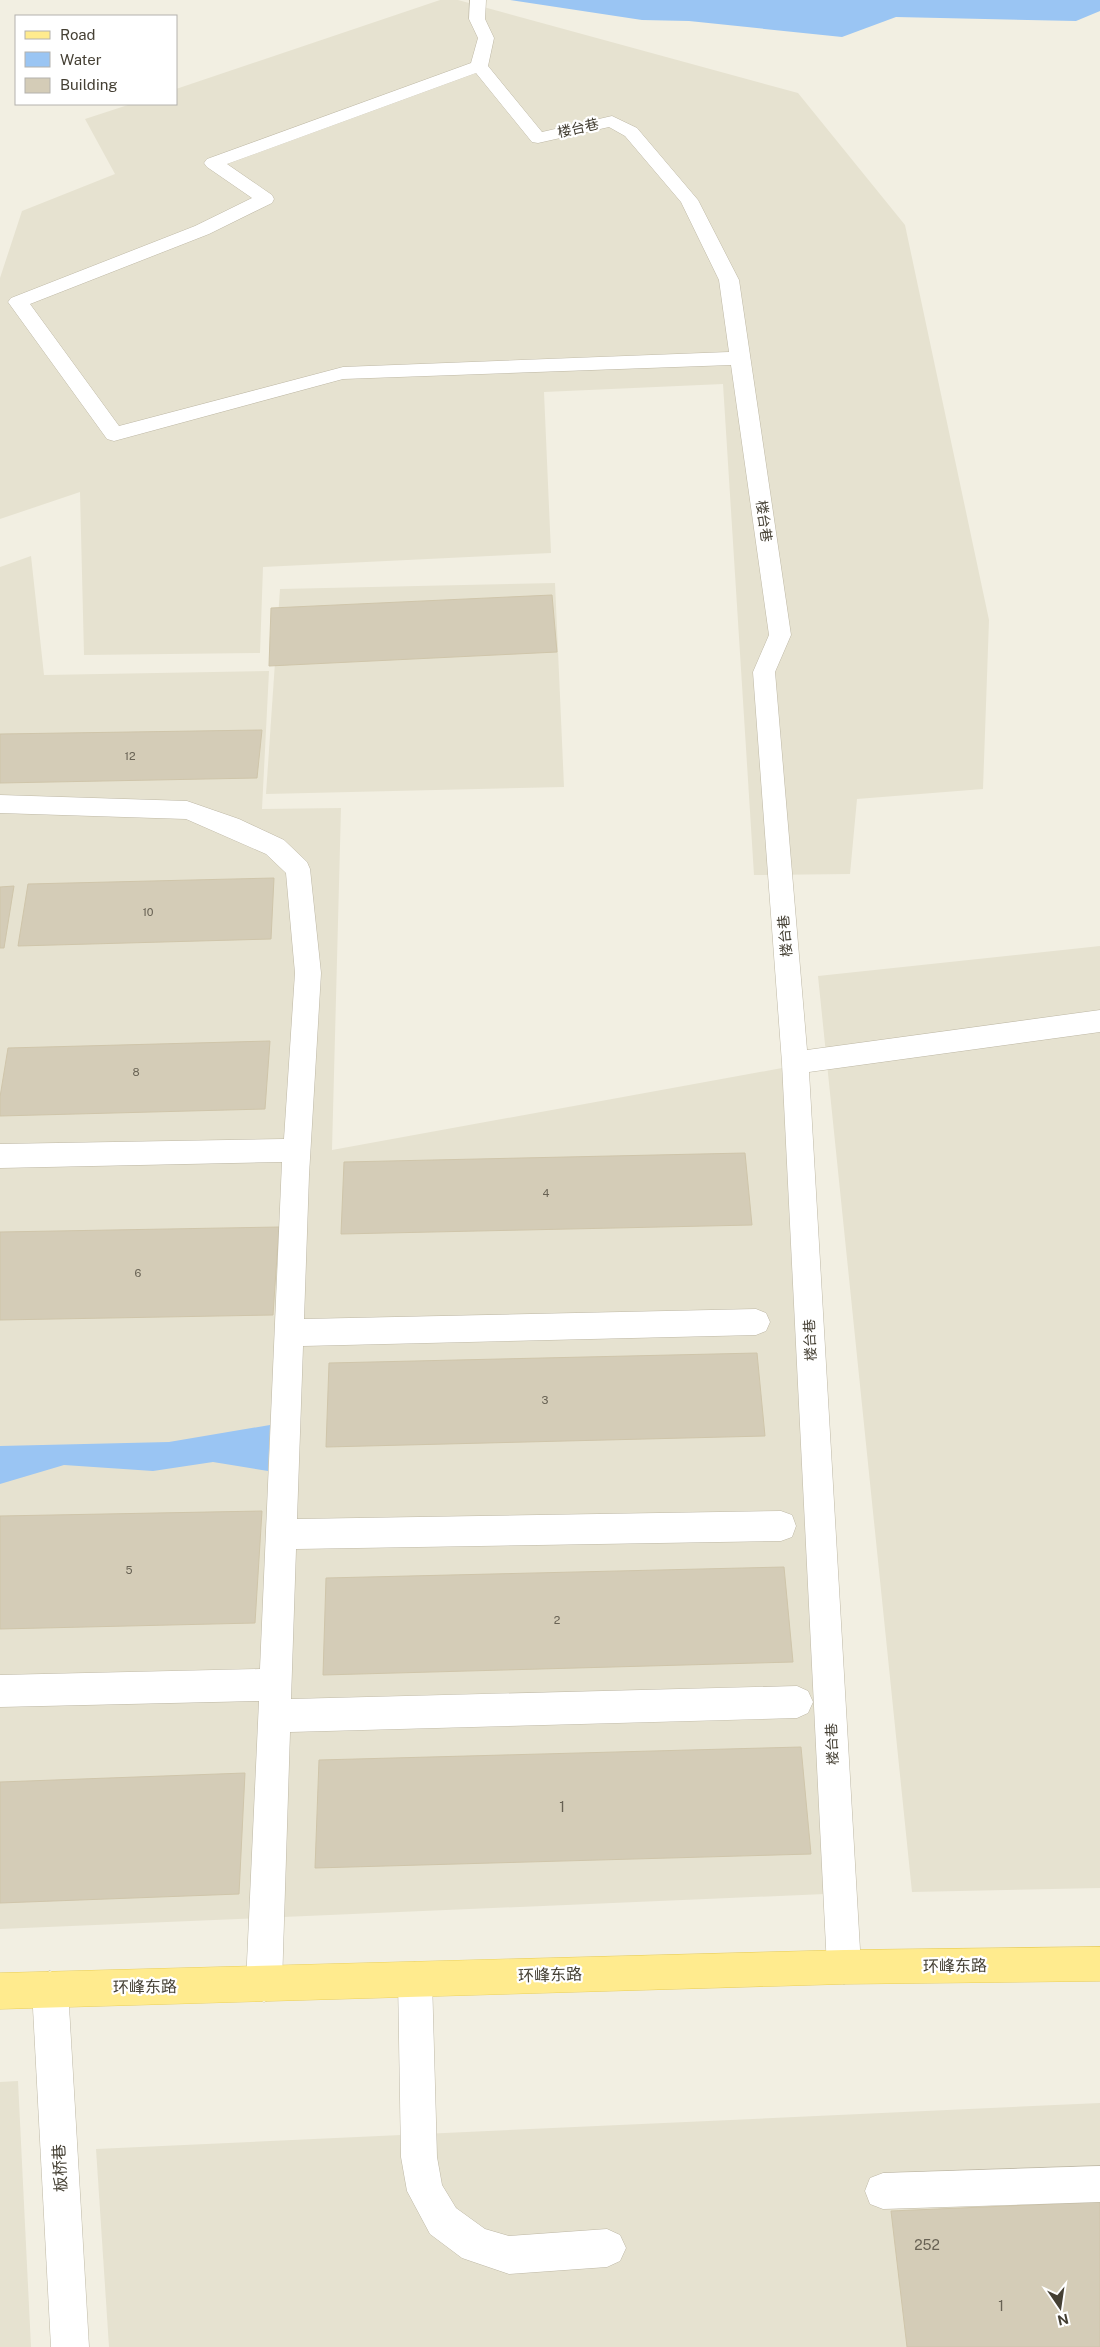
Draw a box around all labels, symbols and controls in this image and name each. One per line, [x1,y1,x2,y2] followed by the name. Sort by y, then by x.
[15,15,178,105] legend
[60,26,96,43] text: Road
[60,51,102,68] text: Water
[60,76,118,93] text: Building
[556,115,600,141] street label: 楼台巷
[753,499,775,543] street label: 楼台巷
[124,750,136,762] house number: 12
[142,906,154,918] house number: 10
[775,914,795,958] street label: 楼台巷
[132,1066,140,1078] house number: 8
[543,1187,550,1199] house number: 4
[135,1267,142,1279] house number: 6
[801,1319,819,1361] street label: 楼台巷
[542,1394,549,1406] house number: 3
[125,1564,133,1576] house number: 5
[554,1614,561,1626] house number: 2
[823,1723,841,1765] street label: 楼台巷
[559,1799,565,1815] house number: 1
[923,1956,987,1976] street label: 环峰东路
[518,1964,582,1986] street label: 环峰东路
[113,1977,177,1997] street label: 环峰东路
[49,2144,71,2192] street label: 板桥巷
[914,2237,940,2253] house number: 252
[1035,2282,1085,2332] north arrow
[998,2298,1004,2314] house number: 1
[1056,2311,1070,2329] text: N

